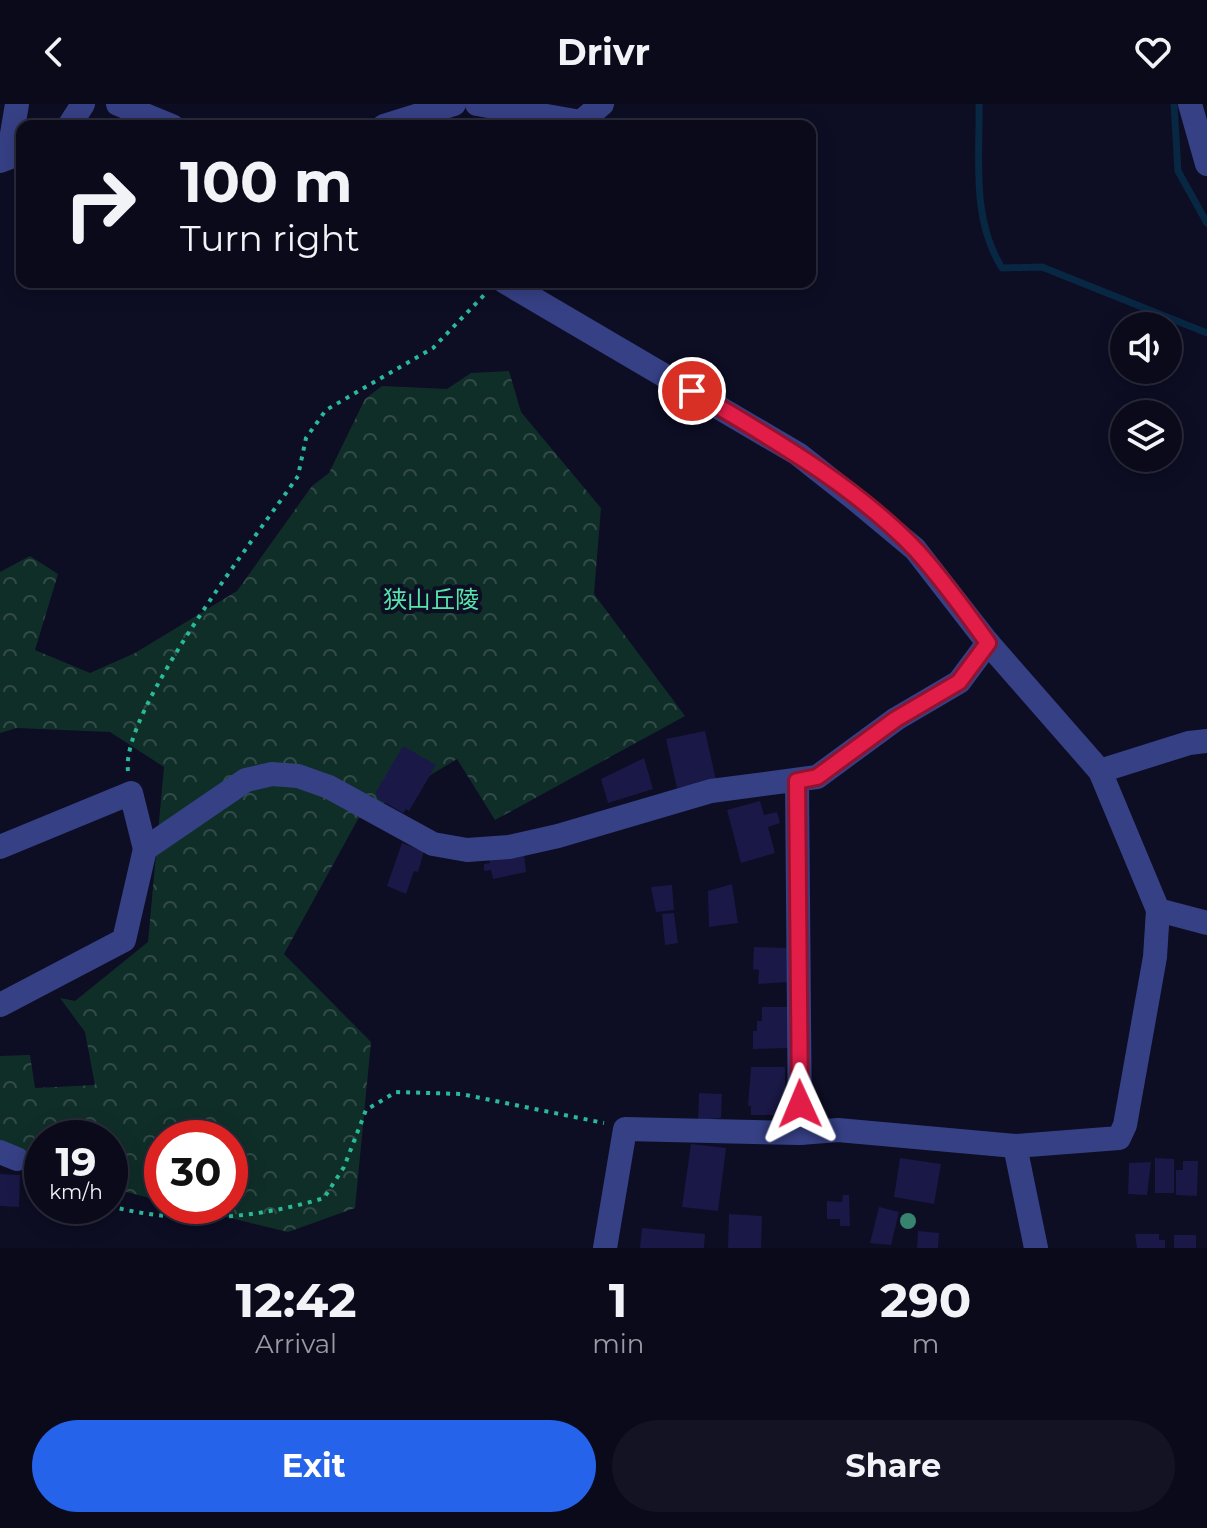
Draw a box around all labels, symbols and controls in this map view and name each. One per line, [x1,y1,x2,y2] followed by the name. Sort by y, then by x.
[32,30,76,74] icon: back
[557,30,650,74] text: Drivr
[1131,30,1175,74] icon: heart
[180,148,353,216] text: 100 m
[48,152,152,256] icon: right
[180,216,360,260] text: Turn right
[1110,312,1182,472] map controls
[1110,312,1182,384] button: sound
[658,357,726,425] pin
[670,369,714,413] icon: arrive
[1110,400,1182,472] button: layers
[383,585,479,614] park label: 狭山丘陵
[758,1062,842,1146] position arrow
[144,1120,248,1224] speed limit sign: 30
[55,1137,97,1186] text: 19
[49,1180,103,1204] text: km/h
[236,1271,357,1329] text: 12:42
[609,1271,628,1329] text: 1
[880,1271,971,1329] text: 290
[255,1328,337,1360] text: Arrival
[592,1328,644,1360] text: min
[912,1328,939,1360] text: m
[32,1420,596,1512] button: Exit
[612,1420,1175,1512] button: Share

